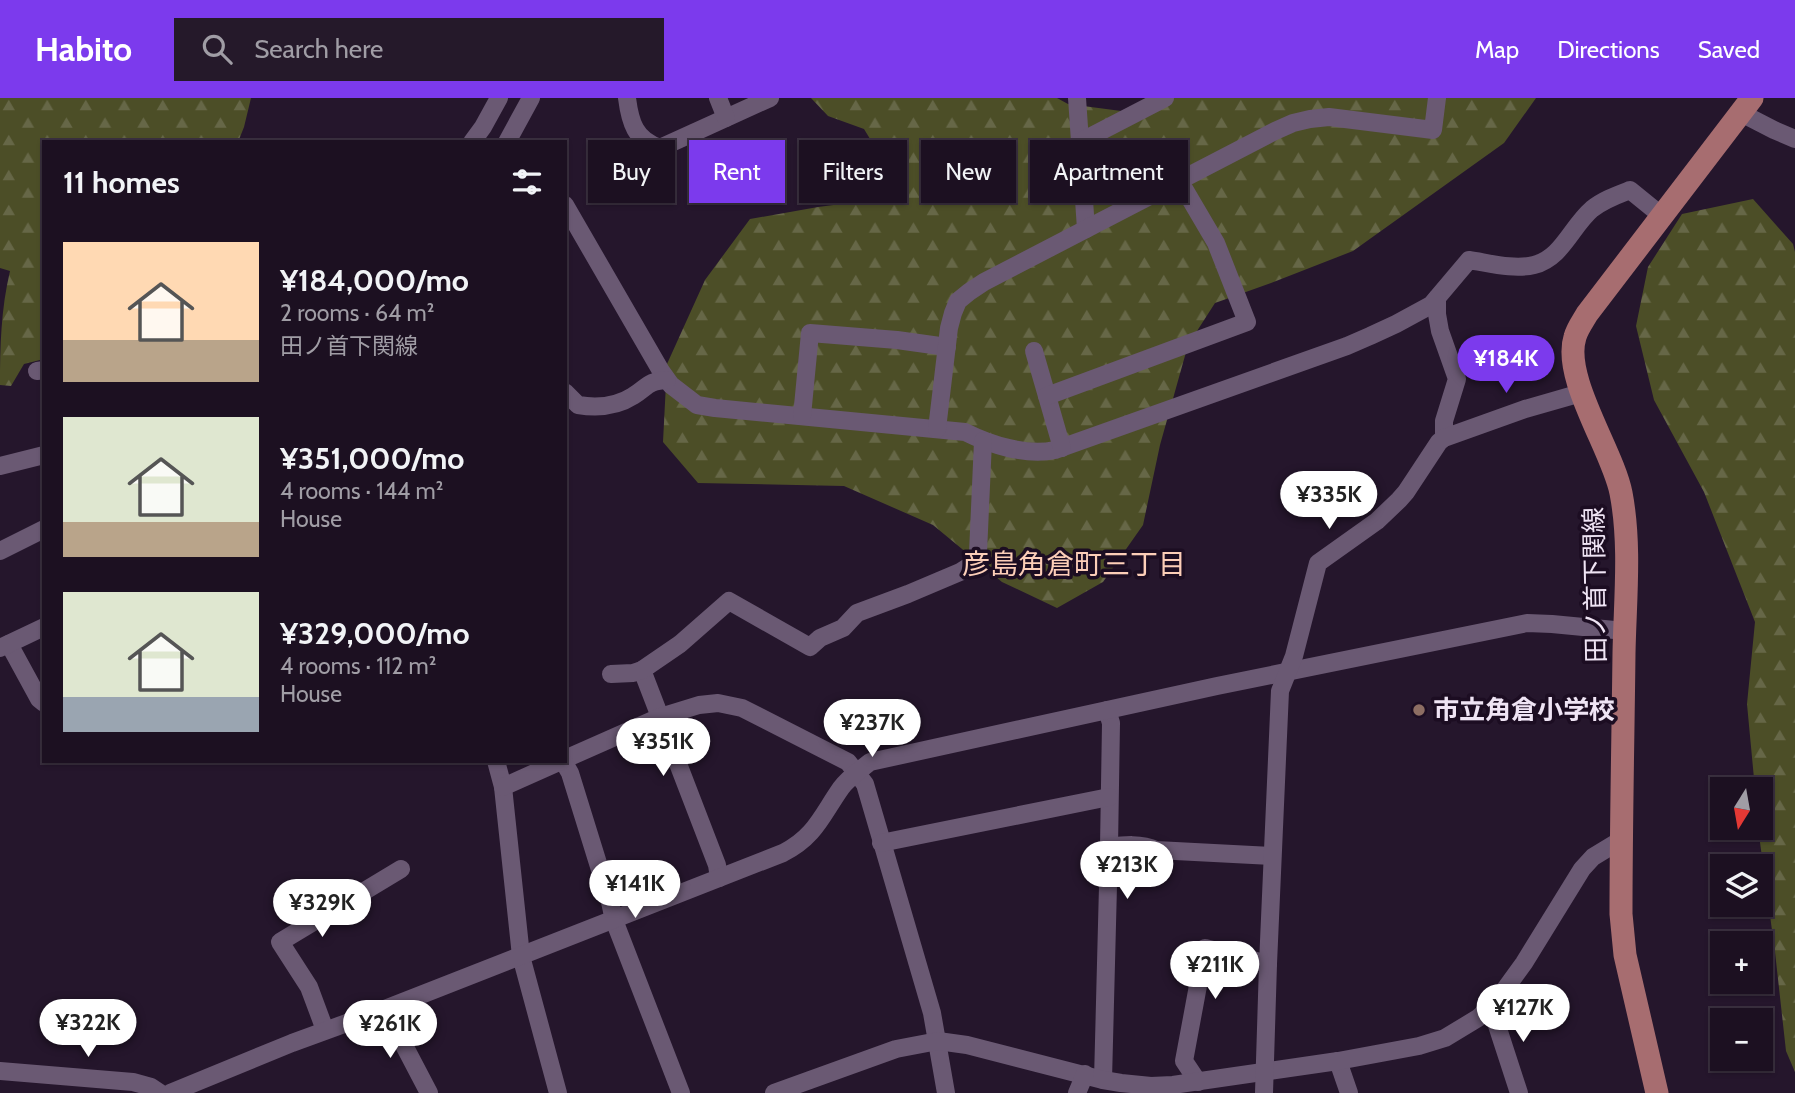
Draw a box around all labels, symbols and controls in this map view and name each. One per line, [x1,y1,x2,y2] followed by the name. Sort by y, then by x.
[174,18,664,81] search box
[35,29,132,69] text: Habito
[198,30,236,68] icon: search
[254,33,383,65] text: Search here
[1475,35,1519,64] text: Map
[1557,35,1660,64] text: Directions
[1698,35,1760,64] text: Saved
[588,140,675,203] chip: Buy
[689,140,785,203] chip: Rent
[799,140,907,203] chip: Filters
[921,140,1016,203] chip: New
[1030,140,1188,203] chip: Apartment
[508,163,546,201] icon: filters
[63,164,180,201] text: 11 homes
[280,262,469,299] text: ¥184,000/mo
[119,270,203,354] icon: home
[280,299,434,327] text: 2 rooms · 64 m²
[280,332,418,360] text: 田ノ首下関線
[1457,336,1555,395] pin: ¥184K
[1474,344,1538,372] text: ¥184K
[280,440,464,477] text: ¥351,000/mo
[119,445,203,529] icon: home
[1280,472,1378,531] pin: ¥335K
[280,477,443,505] text: 4 rooms · 144 m²
[1296,480,1362,508] text: ¥335K
[280,505,342,533] text: House
[1578,507,1612,663] street label: 田ノ首下関線
[962,547,1186,581] district label: 彦島角倉町三丁目
[280,615,470,652] text: ¥329,000/mo
[119,620,203,704] icon: home
[280,652,436,680] text: 4 rooms · 112 m²
[280,680,342,708] text: House
[1433,694,1615,726] place label: 市立角倉小学校
[823,700,921,759] pin: ¥237K
[1411,702,1427,718] marker: 市立角倉小学校
[840,708,904,736] text: ¥237K
[614,718,712,778] pin: ¥351K
[632,727,694,755] text: ¥351K
[1710,777,1773,840] north arrow
[1710,777,1773,1071] map controls
[1078,842,1176,901] pin: ¥213K
[1096,850,1158,878] text: ¥213K
[1710,854,1773,917] button: layers
[586,860,684,920] pin: ¥141K
[605,869,665,897] text: ¥141K
[273,880,371,939] pin: ¥329K
[289,888,355,916] text: ¥329K
[1710,931,1773,994] button: +
[1166,942,1264,1001] pin: ¥211K
[1186,950,1244,978] text: ¥211K
[1474,984,1572,1044] pin: ¥127K
[1493,993,1553,1021] text: ¥127K
[39,1000,137,1059] pin: ¥322K
[341,1000,439,1060] pin: ¥261K
[55,1008,121,1036] text: ¥322K
[1710,1008,1773,1071] button: −
[359,1009,421,1037] text: ¥261K

